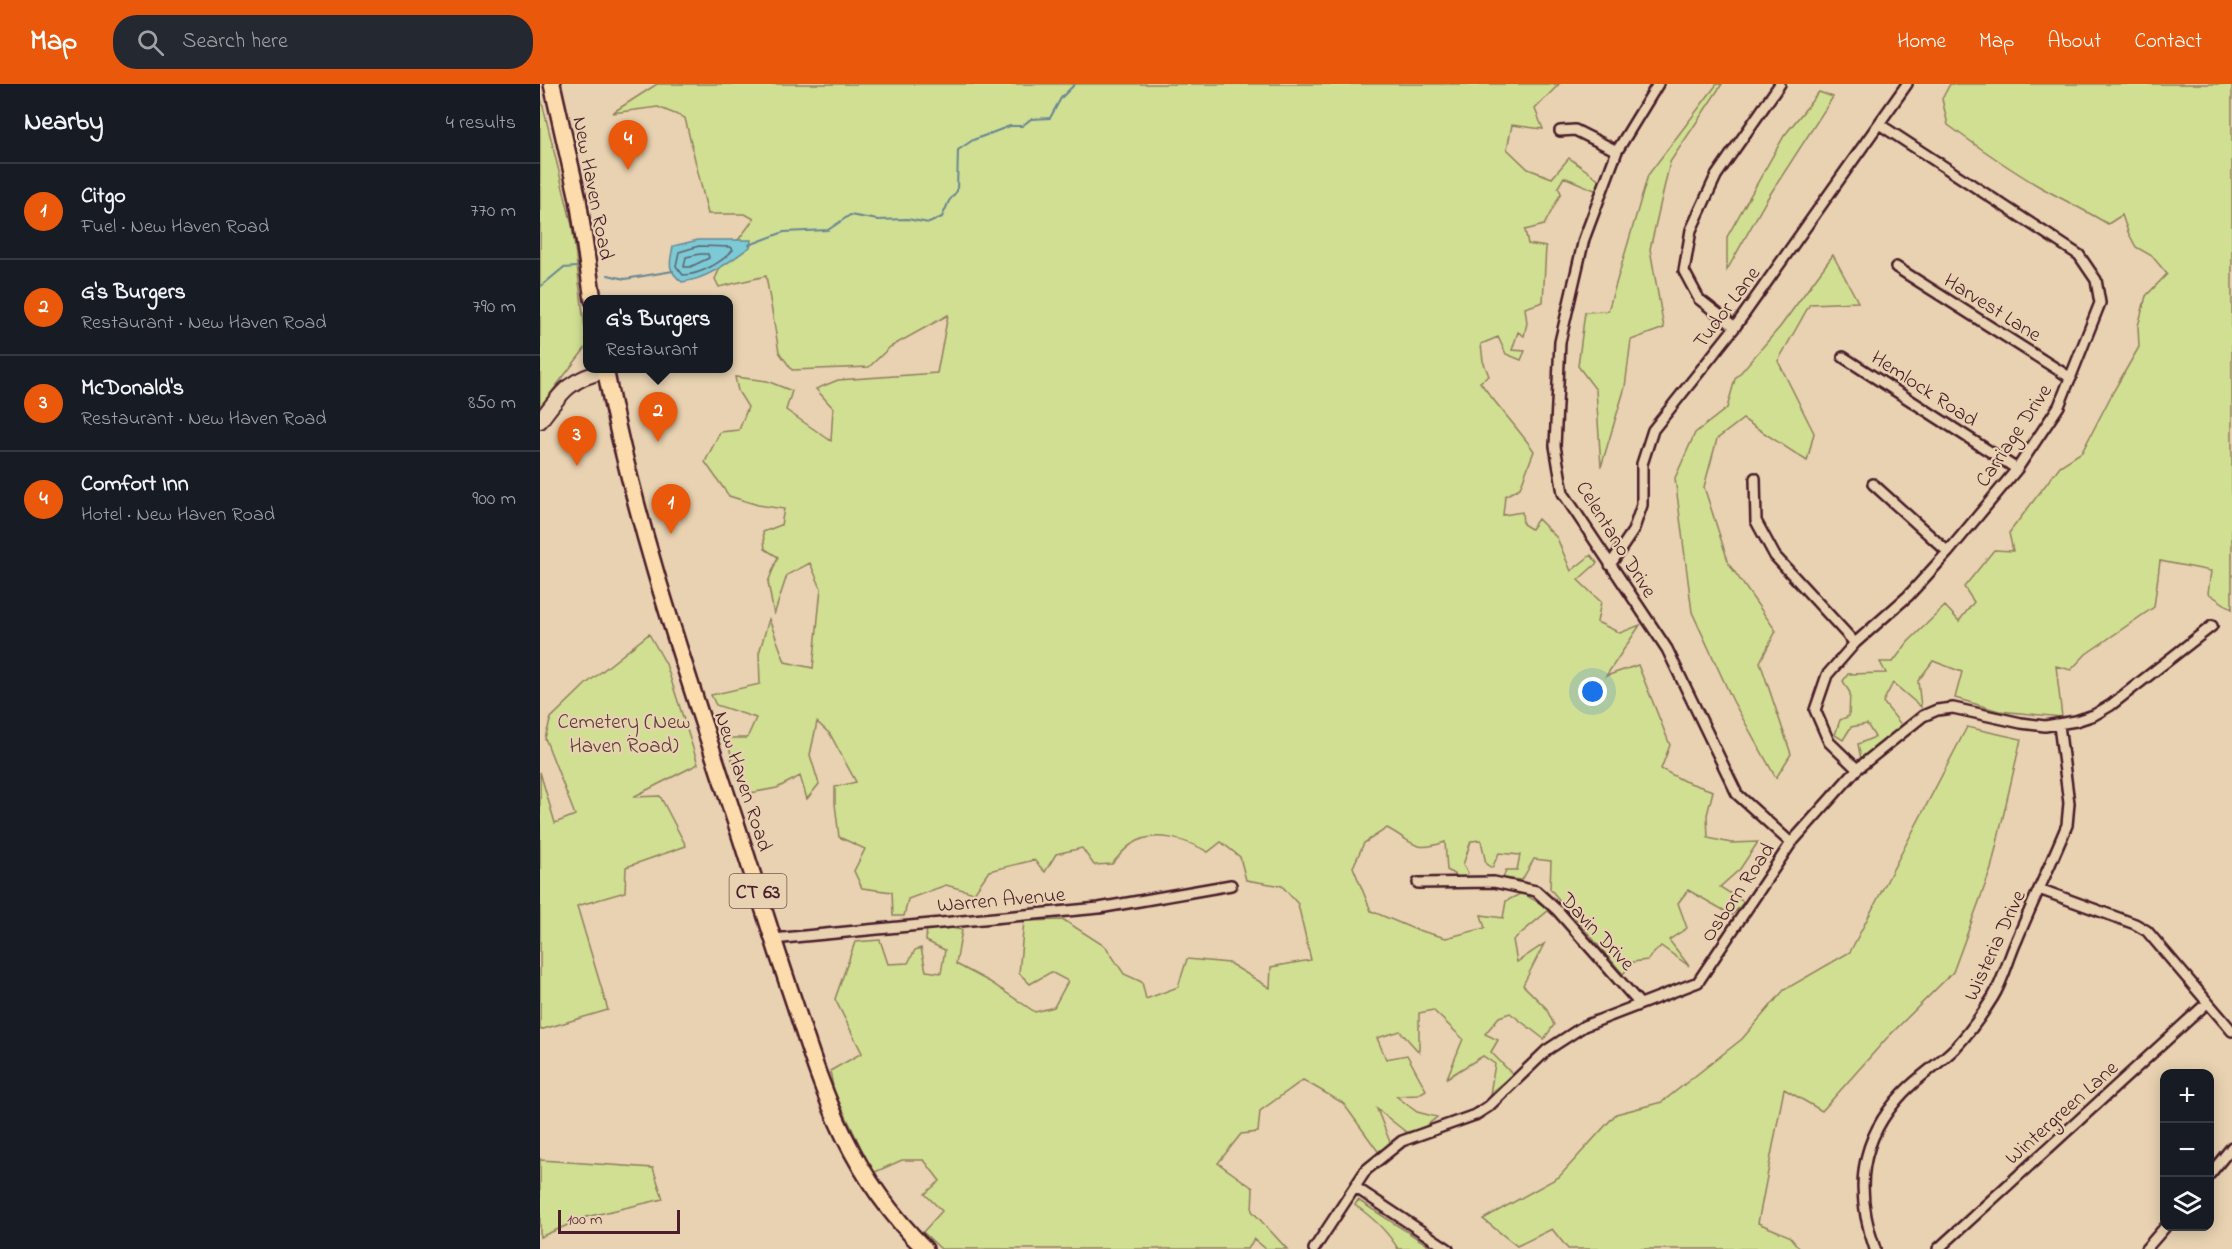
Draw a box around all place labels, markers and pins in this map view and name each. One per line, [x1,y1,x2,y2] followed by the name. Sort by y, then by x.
[608,120,647,170] pin: 4
[638,392,678,442] pin: 2
[558,416,597,466] pin: 3
[652,484,690,534] pin: 1

